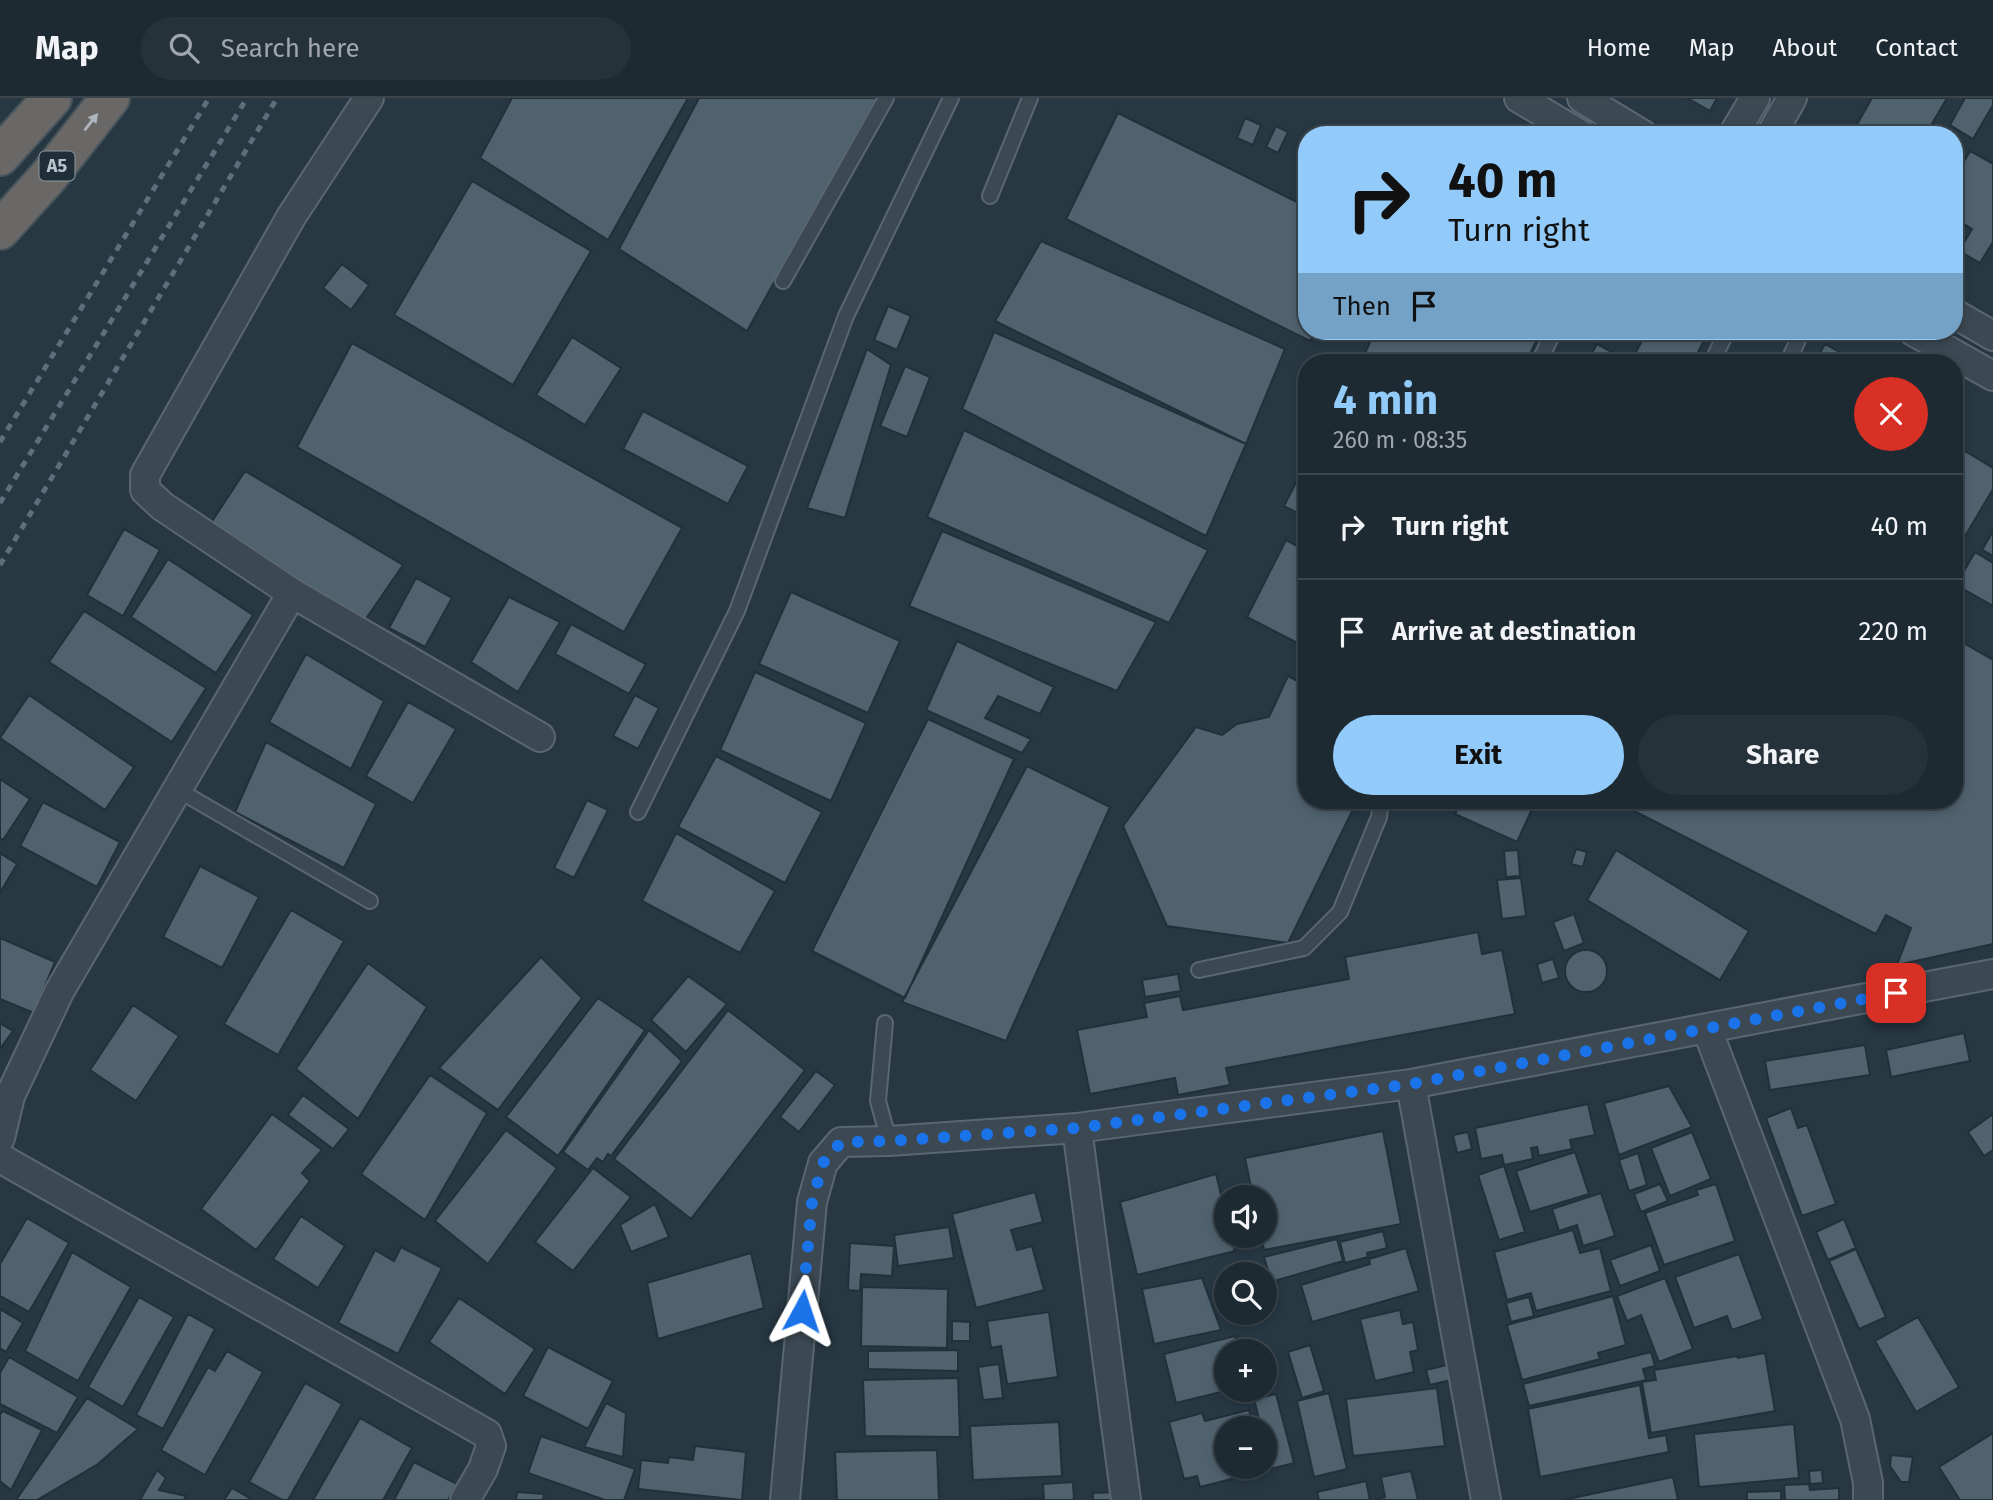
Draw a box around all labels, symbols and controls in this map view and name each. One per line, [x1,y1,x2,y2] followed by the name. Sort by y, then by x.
[141,17,631,80] search box
[35,28,99,68] text: Map
[165,29,203,67] icon: search
[221,33,360,64] text: Search here
[1587,34,1651,62] text: Home
[1689,34,1735,62] text: Map
[1773,34,1837,62] text: About
[1875,34,1958,62] text: Contact
[84,113,98,131] one-way arrow
[1448,151,1557,210] text: 40 m
[40,152,74,180] road number: A5
[1333,154,1424,245] icon: right
[1448,211,1590,249] text: Turn right
[1405,287,1443,325] icon: arrive
[1333,291,1391,322] text: Then
[1333,375,1438,425] text: 4 min
[1854,377,1928,451] button: close
[1333,426,1467,454] text: 260 m · 08:35
[1333,508,1371,546] icon: right
[1392,511,1509,542] text: Turn right
[1870,511,1928,542] text: 40 m
[1333,613,1371,651] icon: arrive
[1392,616,1636,647] text: Arrive at destination
[1859,616,1928,647] text: 220 m
[1333,715,1624,795] button: Exit
[1638,715,1928,795] button: Share
[1866,963,1926,1023] pin
[1877,974,1915,1012] icon: arrive
[1214,1185,1277,1479] map controls
[1214,1185,1277,1248] button: sound
[1214,1262,1277,1325] button: search
[765,1274,839,1348] position arrow
[1214,1339,1277,1402] button: +
[1214,1416,1277,1479] button: −

